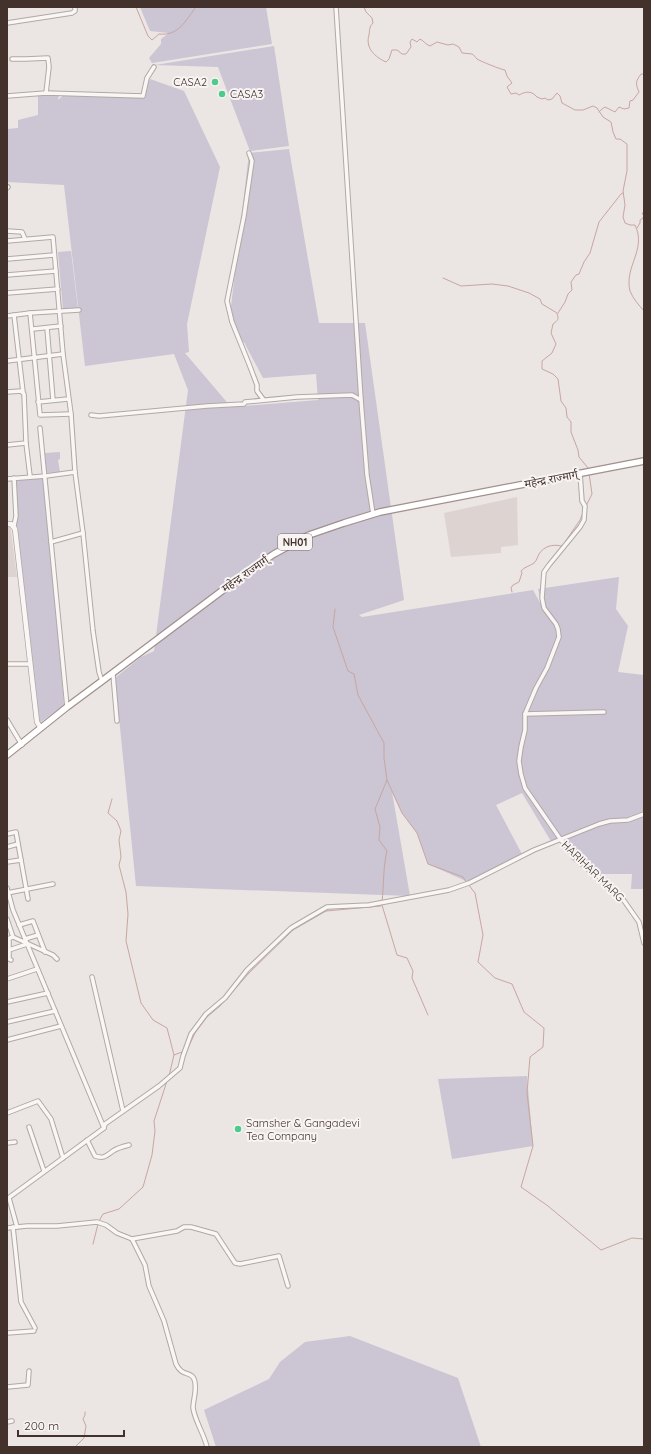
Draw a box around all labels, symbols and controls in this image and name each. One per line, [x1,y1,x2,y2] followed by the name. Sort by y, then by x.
[173,75,207,89] place label: CASA2
[210,77,220,87] marker: CASA2
[230,87,264,101] place label: CASA3
[217,89,227,99] marker: CASA3
[523,467,581,491] street label: महेन्द्र राज्मार्ग्
[278,534,312,550] road number: NH01
[219,552,273,595] street label: महेन्द्र राज्मार्ग्
[559,838,627,904] street label: HARIHAR MARG
[246,1116,360,1143] place label: Samsher & Gangadevi Tea Company
[233,1124,243,1134] marker: Samsher & Gangadevi Tea Company
[18,1412,124,1438] scale bar
[24,1418,59,1433] text: 200 m

